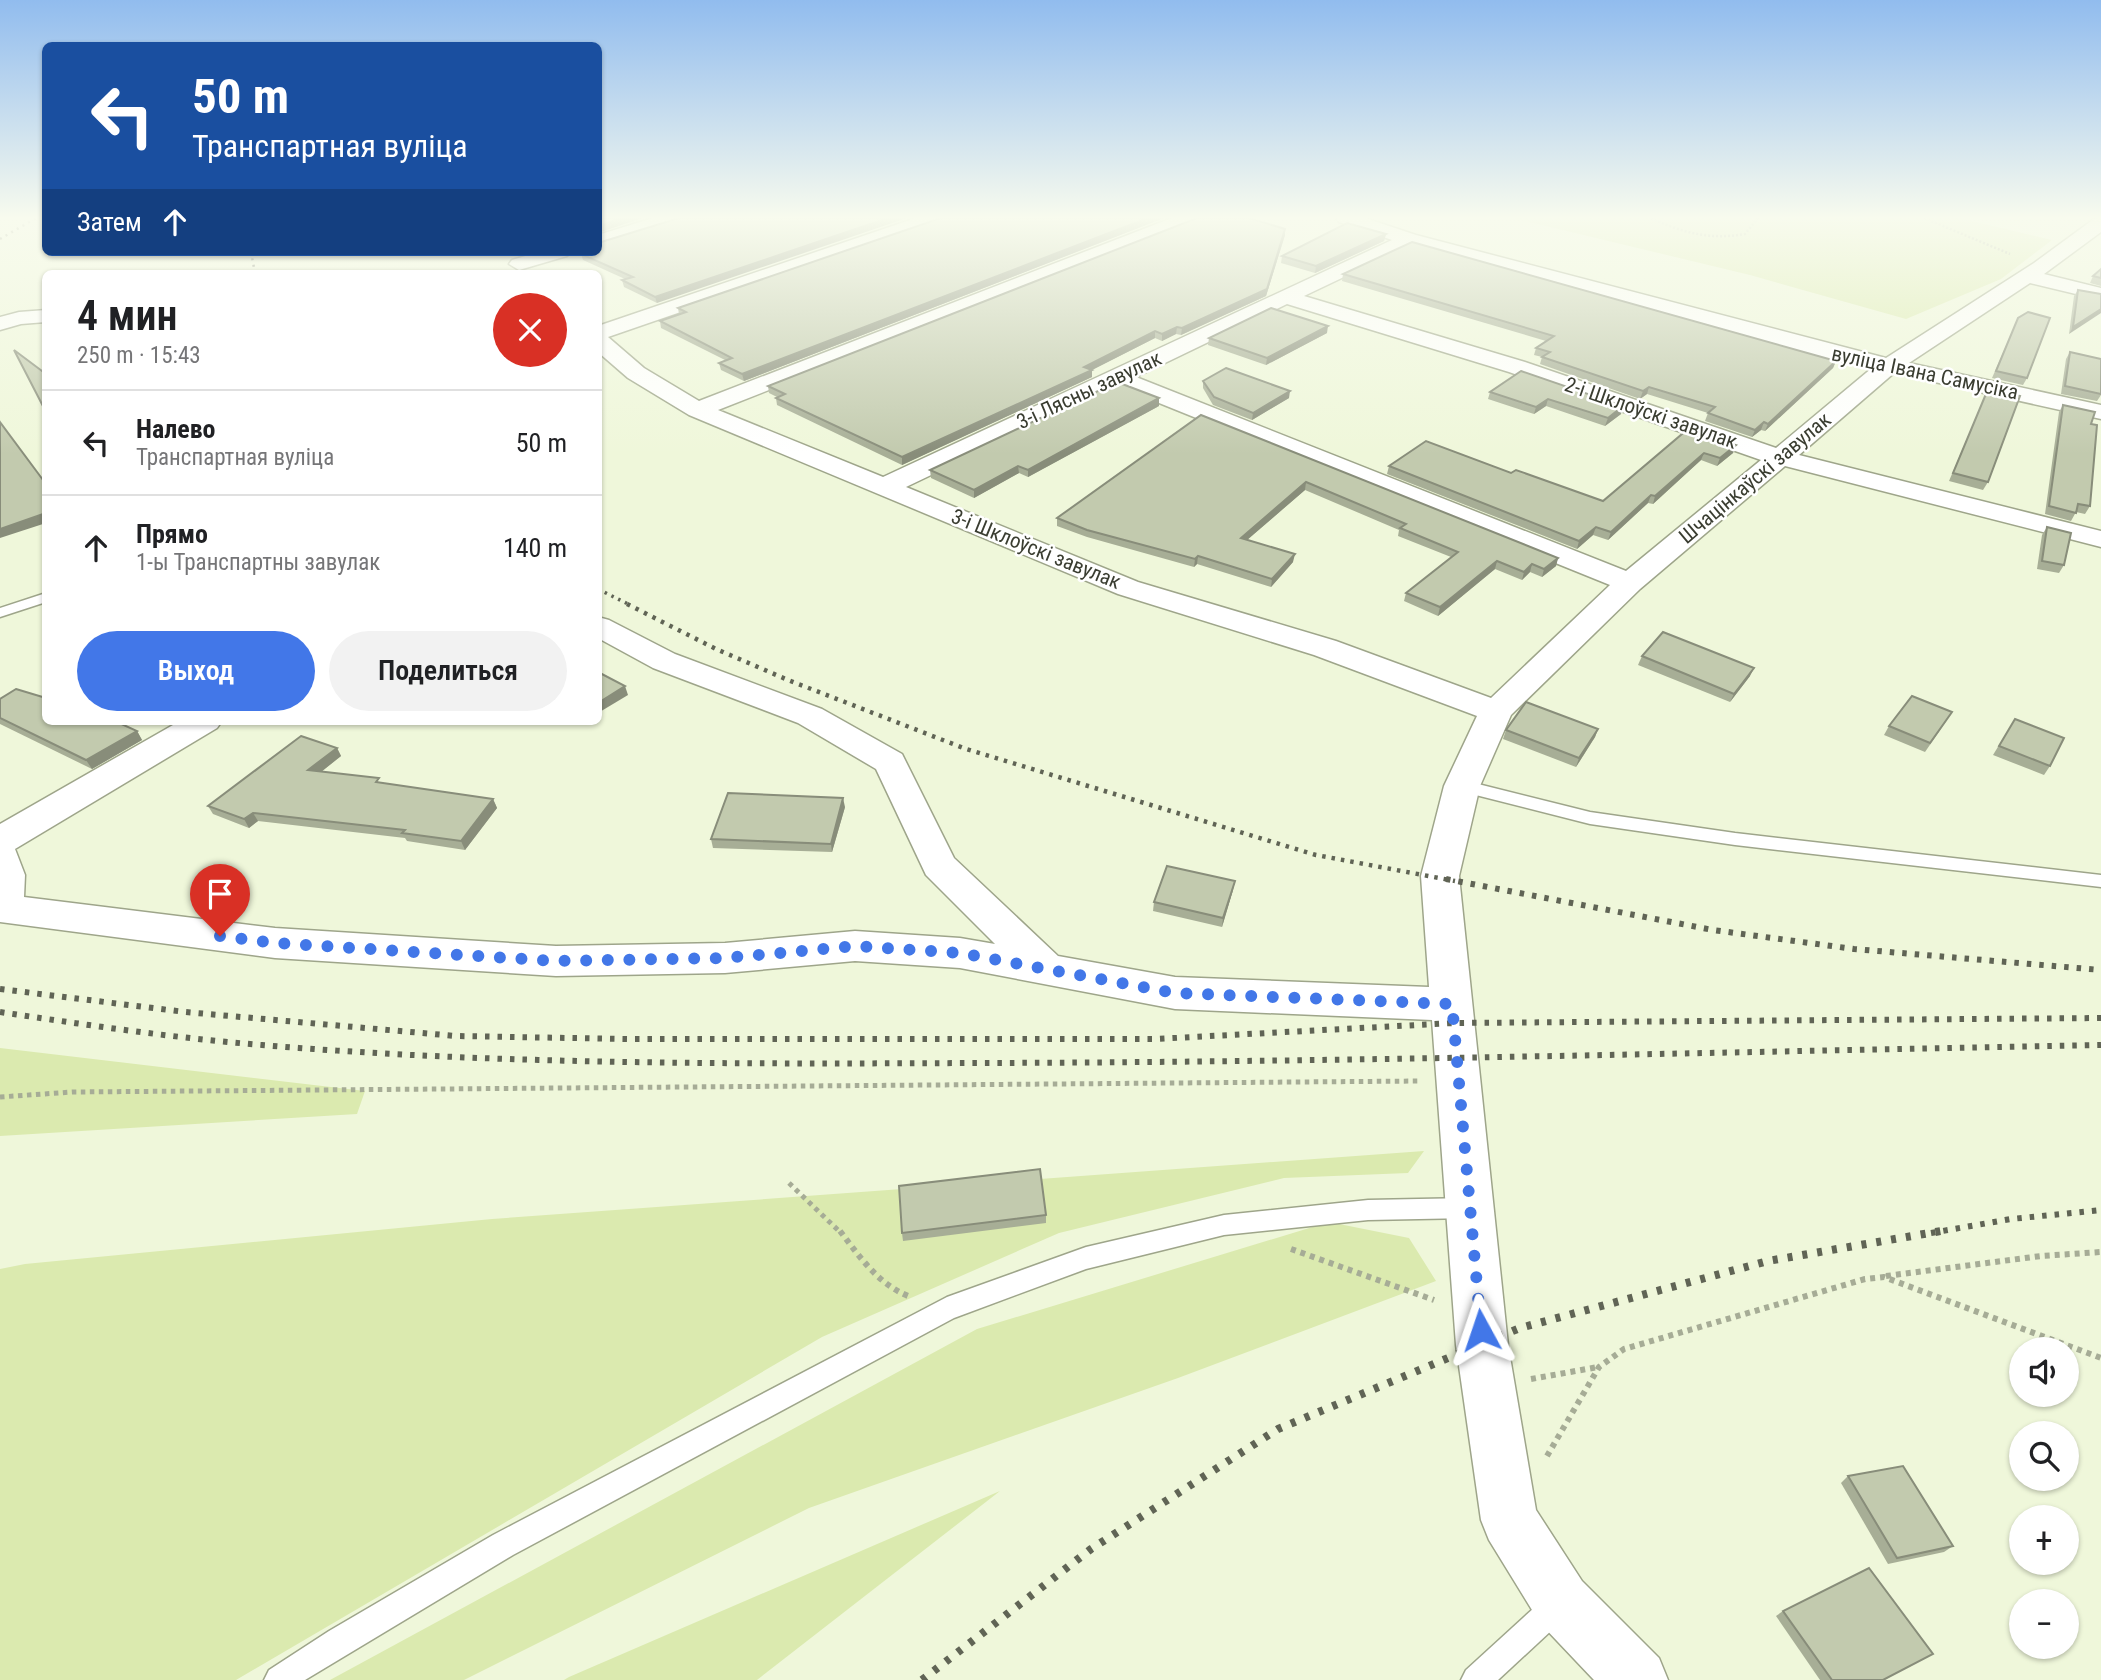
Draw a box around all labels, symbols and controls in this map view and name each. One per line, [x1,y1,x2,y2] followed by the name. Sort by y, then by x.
[192,68,289,125] text: 50 m
[77,70,168,161] icon: left
[192,127,468,165] text: Транспартная вуліца
[156,203,194,241] icon: ahead
[77,207,142,237] text: Затем
[77,291,178,340] text: 4 мин
[493,293,567,367] button: close
[1829,341,2021,405] street label: вуліца Івана Самусіка
[77,342,201,369] text: 250 m · 15:43
[1013,346,1165,434] street label: 3-і Лясны завулак
[1562,372,1740,454] street label: 2-і Шклоўскі завулак
[1674,408,1836,548] street label: Шчацінкаўскі завулак
[136,414,216,444] text: Налево
[77,424,115,462] icon: left
[516,428,567,458] text: 50 m
[136,444,334,471] text: Транспартная вуліца
[948,504,1124,594] street label: 3-і Шклоўскі завулак
[136,519,208,549] text: Прямо
[77,529,115,567] icon: ahead
[503,533,567,563] text: 140 m
[136,549,380,576] text: 1-ы Транспартны завулак
[77,631,315,711] button: Выход
[329,631,567,711] button: Поделиться
[190,864,250,936] pin
[201,875,239,913] icon: arrive
[1444,1293,1518,1367] position arrow
[2009,1337,2079,1659] map controls
[2009,1337,2079,1407] button: sound
[2009,1421,2079,1491] button: search
[2009,1505,2079,1575] button: +
[2009,1589,2079,1659] button: −

